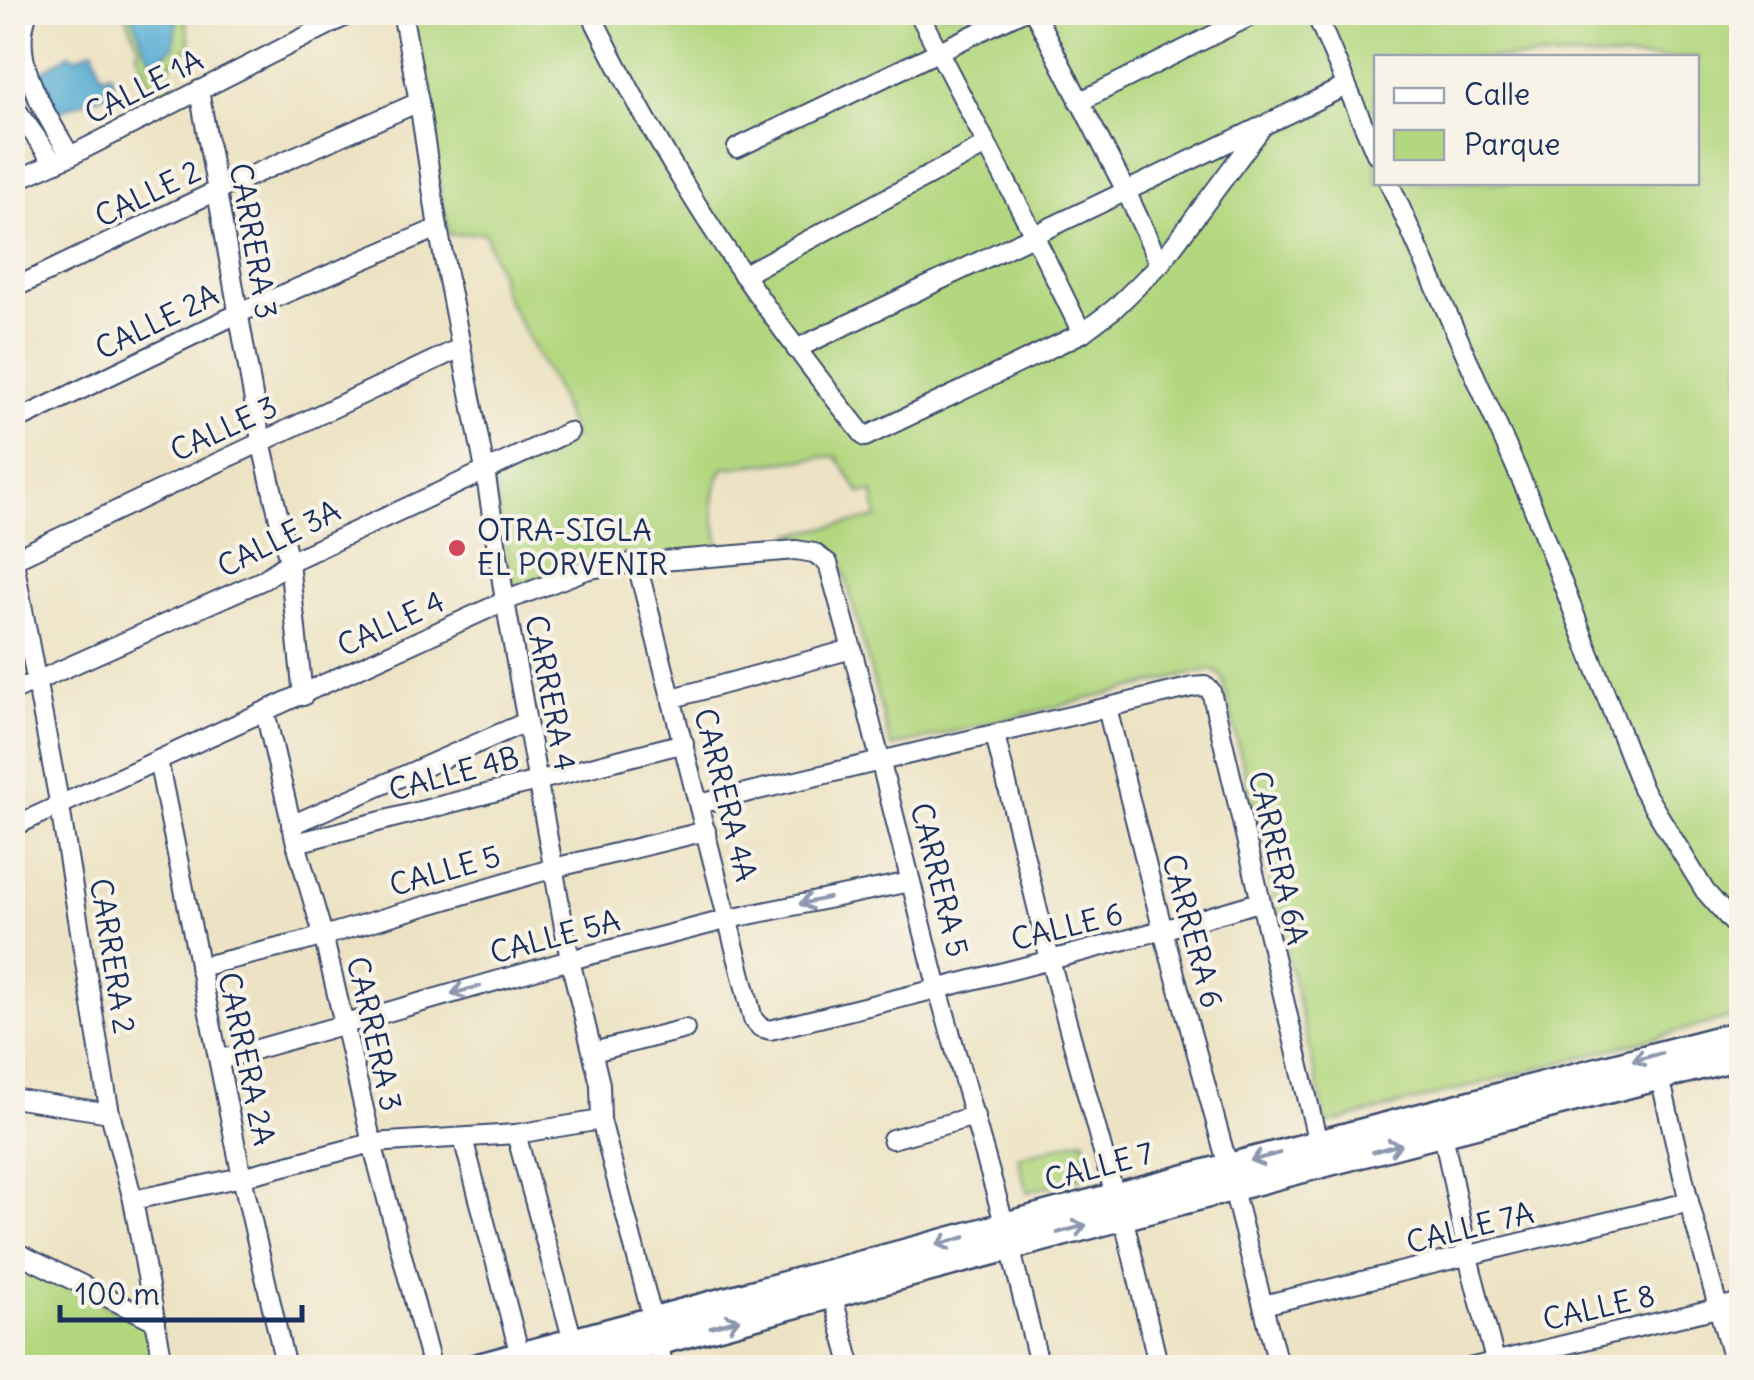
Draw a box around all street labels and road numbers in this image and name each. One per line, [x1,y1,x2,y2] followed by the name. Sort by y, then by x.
[78,40,209,132] street label: CALLE 1A
[89,151,207,235] street label: CALLE 2
[222,160,286,322] street label: CARRERA 3
[89,275,224,367] street label: CALLE 2A
[164,387,283,469] street label: CALLE 3
[211,491,346,585] street label: CALLE 3A
[331,582,450,664] street label: CALLE 4
[517,612,585,774] street label: CARRERA 4
[686,704,766,885] street label: CARRERA 4A
[384,737,523,809] street label: CALLE 4B
[1241,767,1317,948] street label: CARRERA 6A
[902,799,977,961] street label: CARRERA 5
[385,836,505,904] street label: CALLE 5
[1154,850,1232,1012] street label: CARRERA 6
[82,875,144,1036] street label: CARRERA 2
[1007,894,1127,958] street label: CALLE 6
[486,900,624,972] street label: CALLE 5A
[339,953,411,1115] street label: CARRERA 3
[210,969,284,1149] street label: CARRERA 2A
[1040,1133,1157,1199] street label: CALLE 7
[1402,1193,1537,1261] street label: CALLE 7A
[1539,1276,1658,1338] street label: CALLE 8

